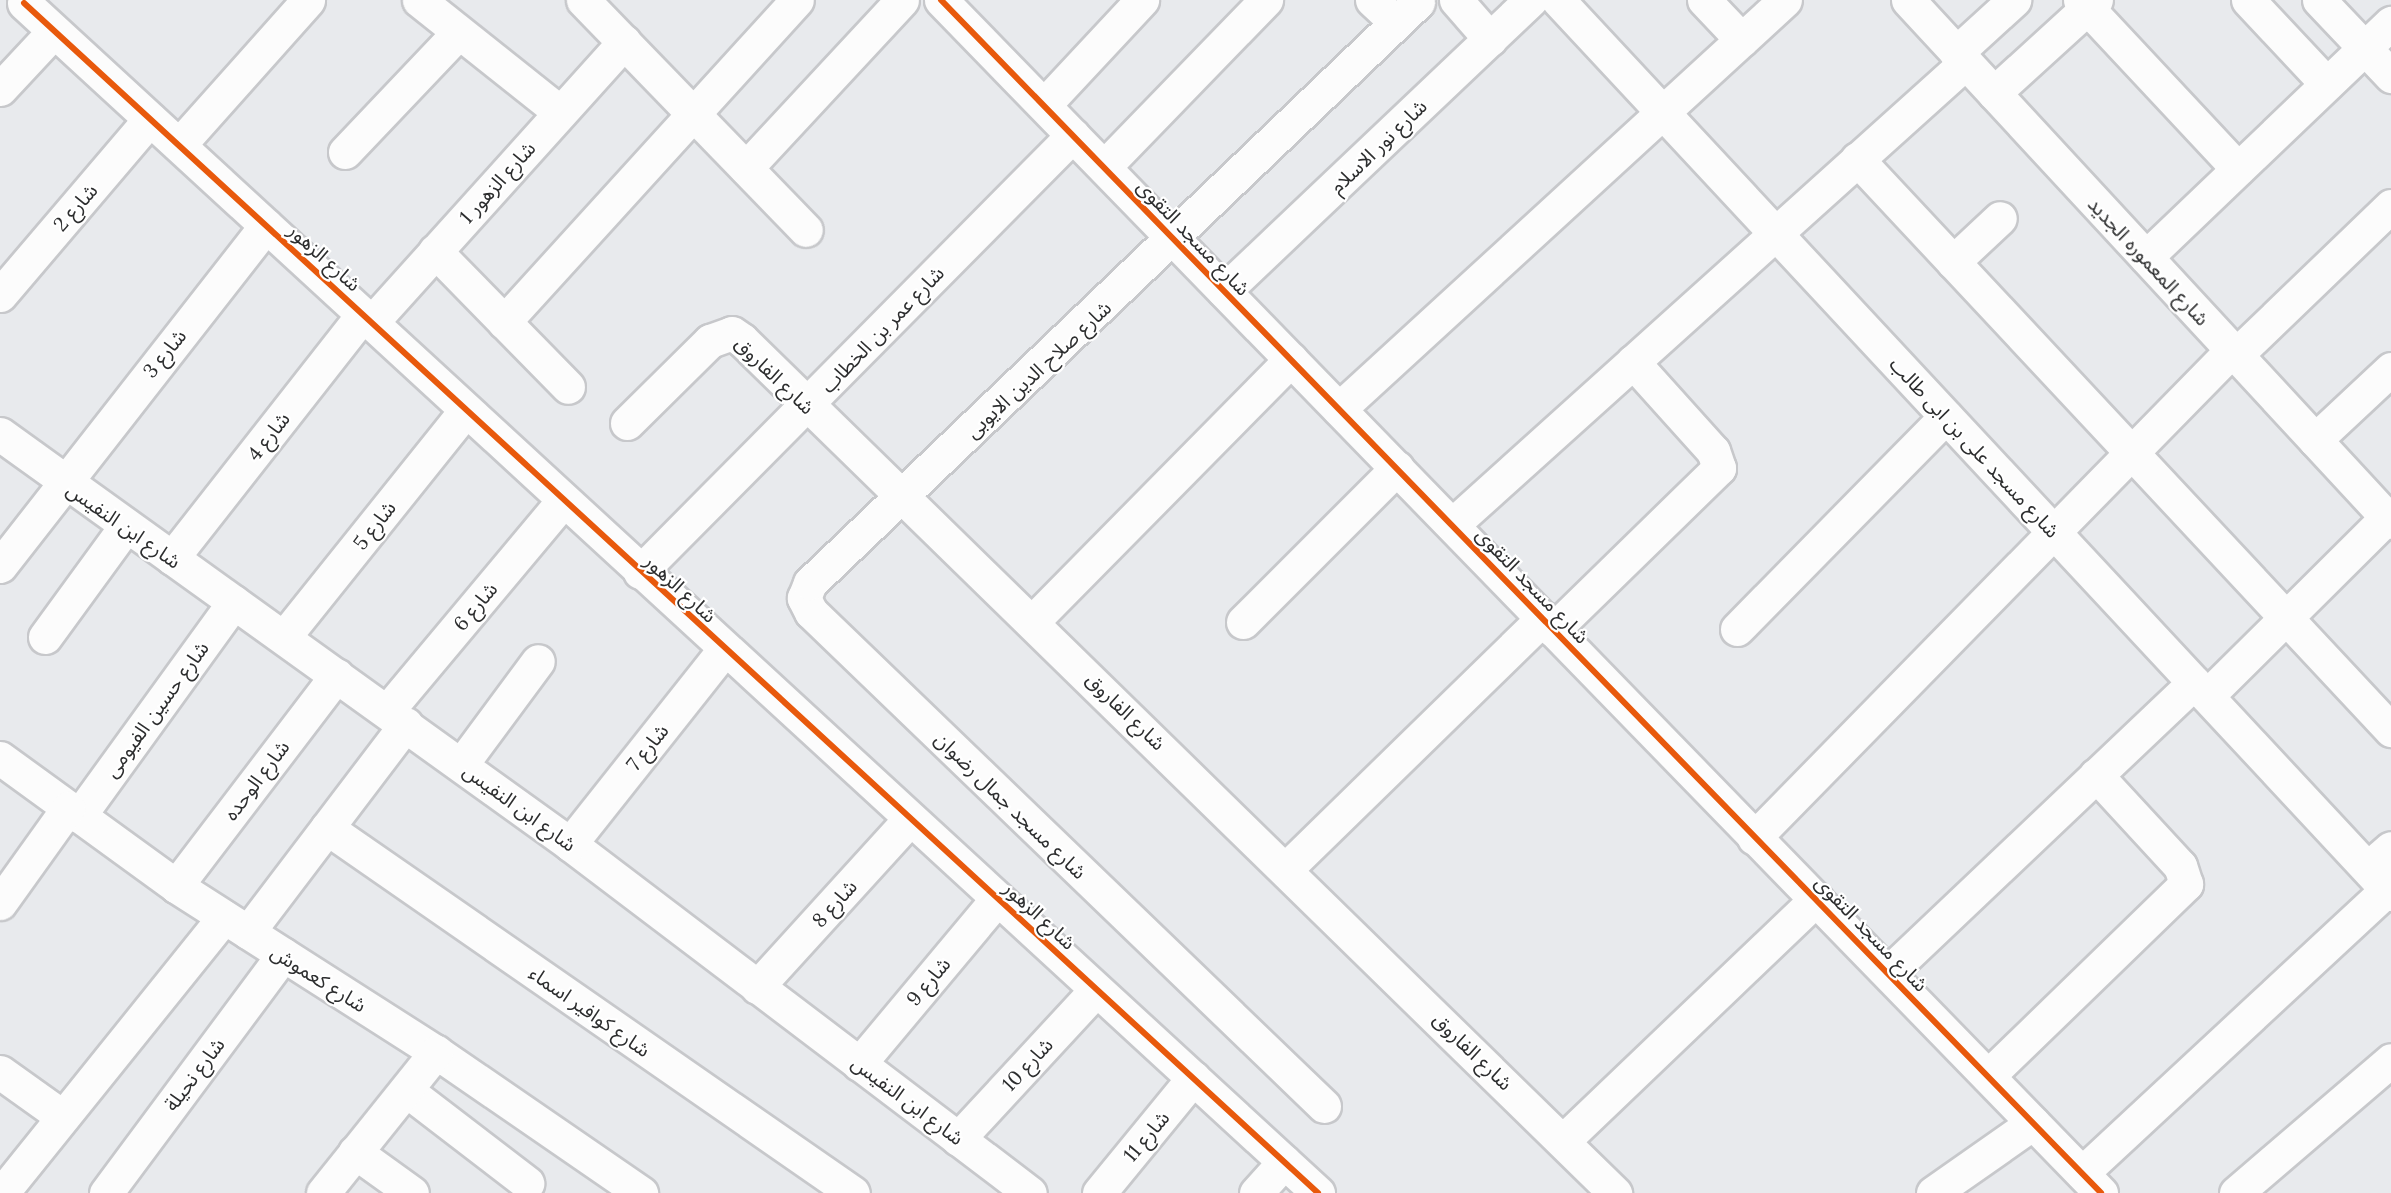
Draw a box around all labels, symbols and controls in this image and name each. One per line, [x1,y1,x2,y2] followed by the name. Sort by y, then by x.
[1325,94,1431,198] street label: شارع نور الاسلام
[454,136,540,228] street label: شارع الزهور 1
[1132,174,1256,300] street label: شارع مسجد التقوى
[48,178,102,236] street label: شارع 2
[2083,192,2215,330] street label: شارع المعموره الجديد
[284,218,366,296] street label: شارع الزهور
[815,261,949,397] street label: شارع عمر بن الخطاب
[960,295,1116,443] street label: شارع صلاح الدين الايوبى
[137,324,191,382] street label: شارع 3
[730,331,820,419] street label: شارع الفاروق
[1885,352,2065,542] street label: شارع مسجد على بن ابى طالب
[242,407,294,465] street label: شارع 4
[62,477,186,573] street label: شارع ابن النفيس
[348,496,400,554] street label: شارع 5
[1471,522,1595,648] street label: شارع مسجد التقوى
[640,549,722,627] street label: شارع الزهور
[448,577,502,635] street label: شارع 6
[99,636,213,782] street label: شارع حسين الفيومى
[1081,667,1171,755] street label: شارع الفاروق
[621,719,673,775] street label: شارع 7
[930,726,1092,884] street label: شارع مسجد جمال رضوان
[218,735,294,825] street label: شارع الوحده
[459,758,581,856] street label: شارع ابن النفيس
[1810,870,1934,996] street label: شارع مسجد التقوى
[807,874,861,932] street label: شارع 8
[999,876,1081,954] street label: شارع الزهور
[267,939,371,1017] street label: شارع كعموش
[901,952,955,1010] street label: شارع 9
[525,960,655,1062] street label: شارع كوافير اسماء
[1428,1007,1518,1095] street label: شارع الفاروق
[996,1032,1058,1096] street label: شارع 10
[159,1033,229,1115] street label: شارع نحيلة
[847,1050,969,1150] street label: شارع ابن النفيس
[1118,1106,1174,1166] street label: شارع 11

